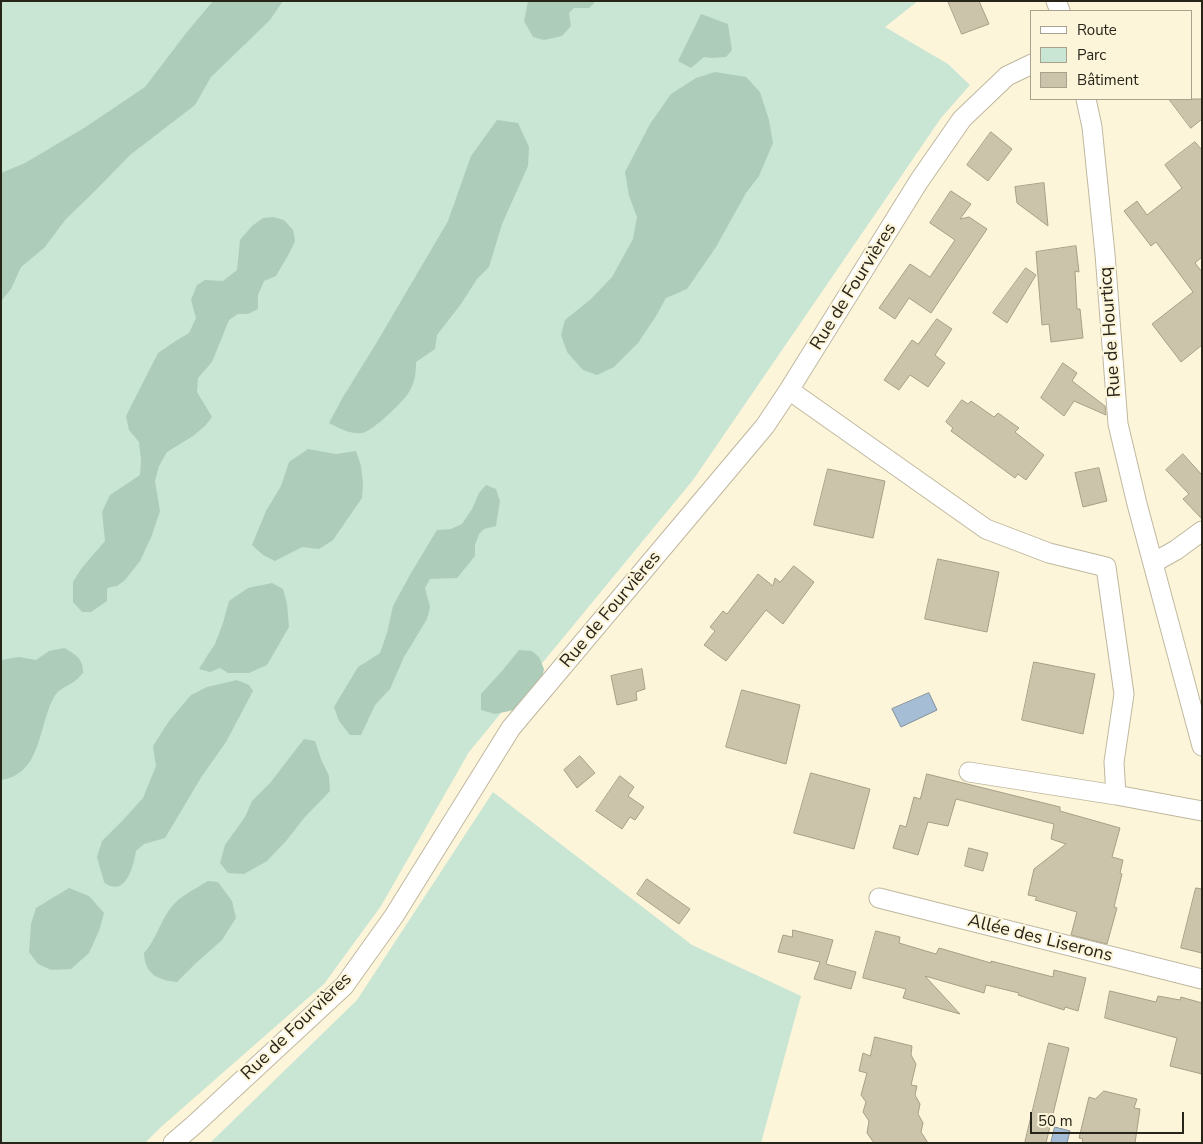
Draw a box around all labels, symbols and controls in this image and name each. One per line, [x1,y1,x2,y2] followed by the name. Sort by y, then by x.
[1030,10,1193,100] legend
[1077,20,1117,40] text: Route
[1077,45,1106,65] text: Parc
[1077,70,1138,90] text: Bâtiment
[806,220,902,354] street label: Rue de Fourvières
[1096,266,1126,398] street label: Rue de Hourticq
[556,547,666,673] street label: Rue de Fourvières
[965,911,1115,967] street label: Allée des Liserons
[237,969,357,1085] street label: Rue de Fourvières
[1033,1102,1187,1134] scale bar
[1038,1111,1073,1131] text: 50 m

